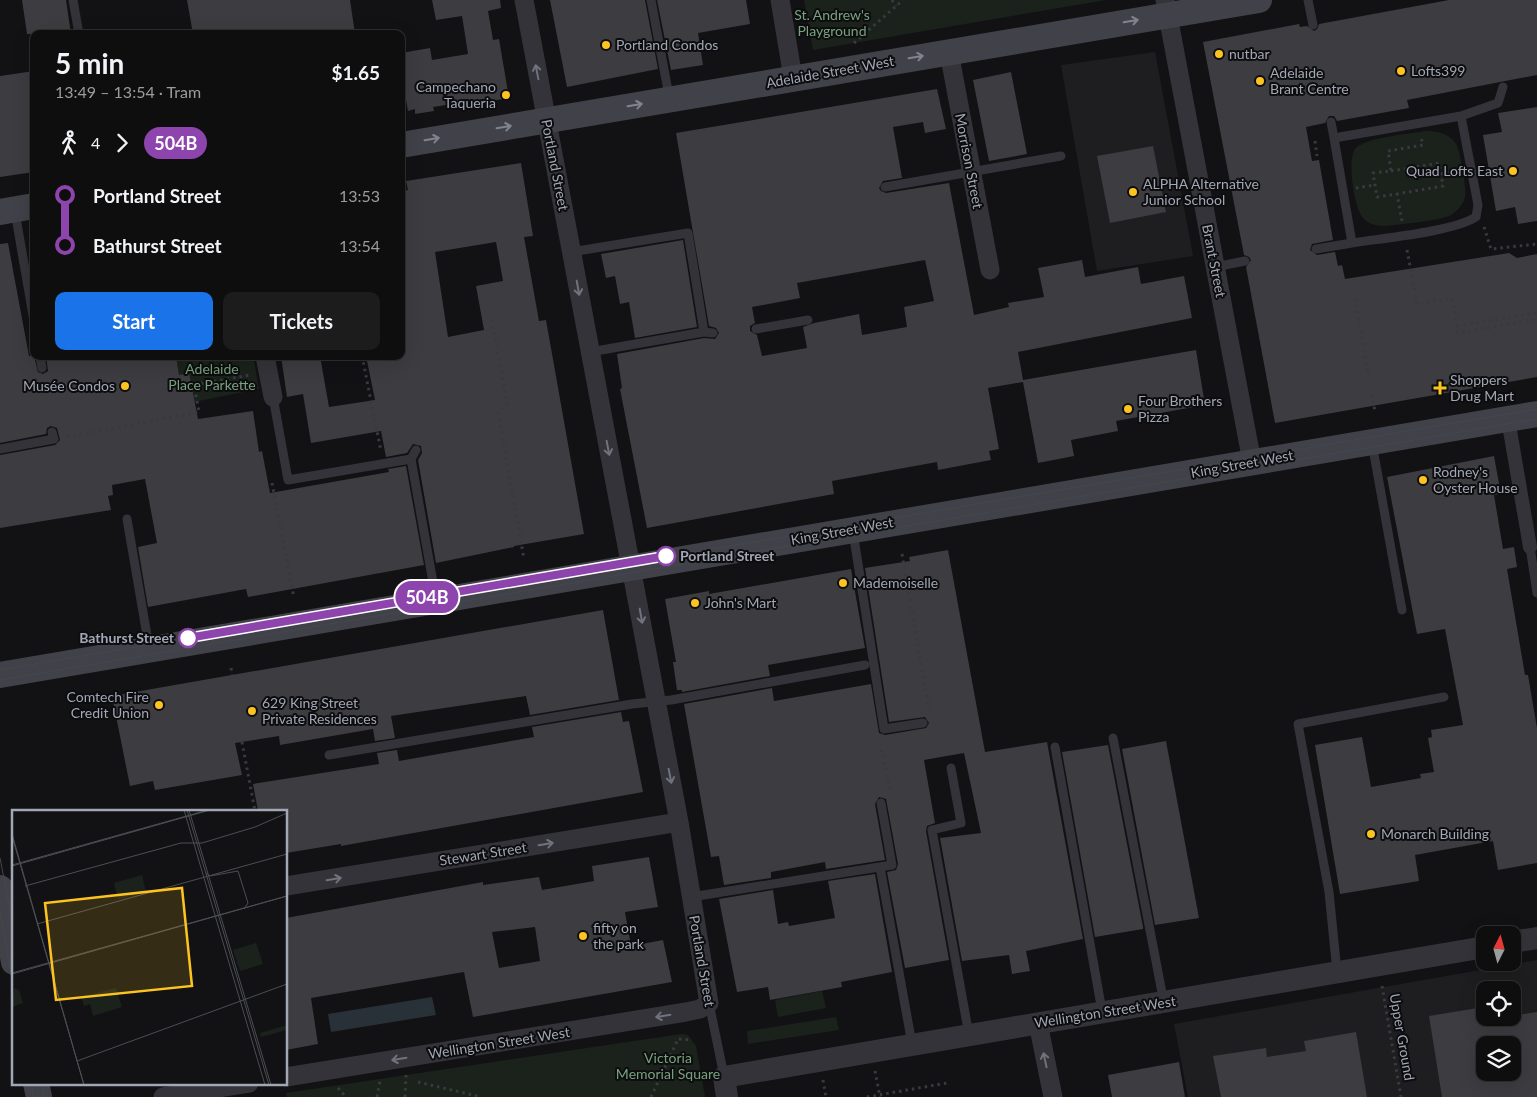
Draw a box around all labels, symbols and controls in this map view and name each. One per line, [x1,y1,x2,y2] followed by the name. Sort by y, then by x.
[794,6,870,39] park label: St. Andrew's Playground
[1123,16,1139,26] one-way arrow
[616,36,718,53] place label: Portland Condos
[600,39,612,51] marker: Portland Condos
[1229,45,1270,62] place label: nutbar
[55,46,124,80] text: 5 min
[1213,48,1225,60] marker: nutbar
[765,52,895,91] street label: Adelaide Street West
[908,52,924,62] one-way arrow
[331,61,380,84] text: $1.65
[1411,62,1465,79] place label: Lofts399
[1270,64,1349,97] place label: Adelaide Brant Centre
[532,65,542,81] one-way arrow
[1395,65,1407,77] marker: Lofts399
[1254,75,1266,87] marker: Adelaide Brant Centre
[416,78,496,111] place label: Campechano Taqueria
[55,82,201,101] text: 13:49 – 13:54 · Tram
[500,89,512,101] marker: Campechano Taqueria
[627,99,643,109] one-way arrow
[952,112,987,210] street label: Morrison Street
[538,118,573,212] street label: Portland Street
[496,122,512,132] one-way arrow
[55,129,83,157] icon: walk
[108,129,136,157] icon: forward
[154,132,197,154] text: 504B
[91,133,100,152] text: 4
[423,134,439,144] one-way arrow
[1406,162,1503,179] place label: Quad Lofts East
[1507,165,1519,177] marker: Quad Lofts East
[1143,175,1259,208] place label: ALPHA Alternative Junior School
[93,184,221,207] text: Portland Street
[339,186,380,205] text: 13:53
[1127,186,1139,198] marker: ALPHA Alternative Junior School
[1199,223,1230,299] street label: Brant Street
[93,234,222,257] text: Bathurst Street
[339,236,380,255] text: 13:54
[574,280,583,296] one-way arrow
[55,292,213,350] button: Start
[223,292,380,350] button: Tickets
[168,360,256,393] park label: Adelaide Place Parkette
[1450,371,1514,404] place label: Shoppers Drug Mart
[23,377,115,394] place label: Musée Condos
[119,380,131,392] marker: Musée Condos
[1434,382,1446,394] marker: Shoppers Drug Mart
[1138,392,1222,425] place label: Four Brothers Pizza
[1122,403,1134,415] marker: Four Brothers Pizza
[604,440,614,456] one-way arrow
[1189,446,1294,481] street label: King Street West
[1433,463,1518,496] place label: Rodney's Oyster House
[1417,474,1429,486] marker: Rodney's Oyster House
[789,513,894,548] street label: King Street West
[656,546,676,566] marker: Portland Street
[680,547,775,564] place label: Portland Street
[853,574,938,591] place label: Mademoiselle
[837,577,849,589] marker: Mademoiselle
[392,581,462,613] line badge: 504B
[405,586,449,608] text: 504B
[705,594,776,611] place label: John's Mart
[689,597,701,609] marker: John's Mart
[636,608,646,624] one-way arrow
[178,628,198,648] marker: Bathurst Street
[79,629,175,646] place label: Bathurst Street
[67,688,149,721] place label: Comtech Fire Credit Union
[262,694,377,727] place label: 629 King Street Private Residences
[153,699,165,711] marker: Comtech Fire Credit Union
[246,705,258,717] marker: 629 King Street Private Residences
[666,767,676,783] one-way arrow
[12,810,288,1084] inset map
[1381,825,1489,842] place label: Monarch Building
[1365,828,1377,840] marker: Monarch Building
[438,838,528,869] street label: Stewart Street
[538,838,554,848] one-way arrow
[326,873,342,883] one-way arrow
[686,914,719,1008] street label: Portland Street
[593,919,645,952] place label: fifty on the park
[1476,926,1521,971] north arrow
[1476,926,1521,1081] map controls
[577,930,589,942] marker: fifty on the park
[1476,981,1521,1026] button: locate
[1033,992,1177,1031] street label: Wellington Street West
[1386,992,1418,1082] street label: Upper Ground
[655,1011,671,1021] one-way arrow
[427,1023,571,1062] street label: Wellington Street West
[1476,1036,1521,1081] button: layers
[616,1049,720,1082] park label: Victoria Memorial Square
[1040,1053,1050,1069] one-way arrow
[391,1055,407,1065] one-way arrow

